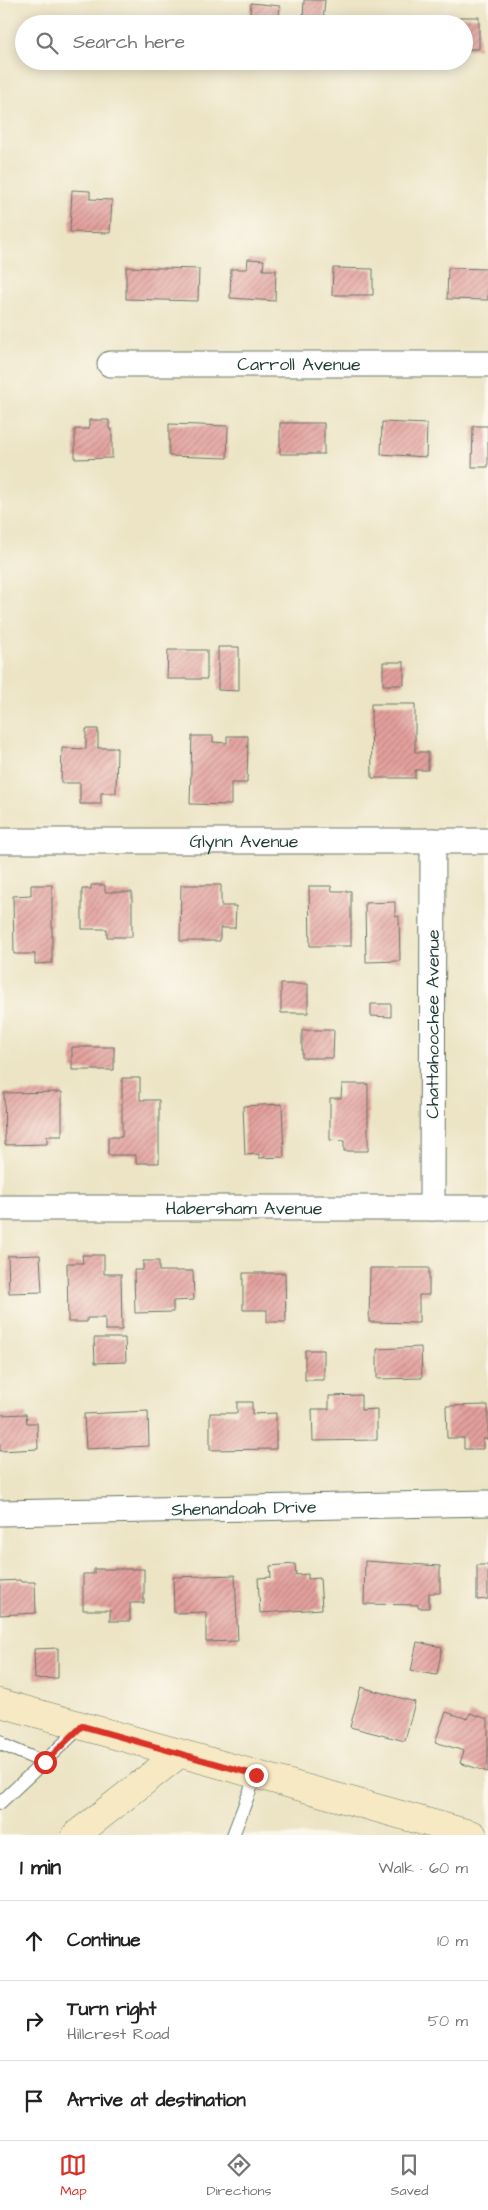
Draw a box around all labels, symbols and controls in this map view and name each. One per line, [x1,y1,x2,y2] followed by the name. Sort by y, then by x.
[15,15,473,70] search box
[33,29,61,57] icon: search
[73,29,185,56] text: Search here
[237,352,361,377] street label: Carroll Avenue
[190,829,299,855] street label: Glynn Avenue
[420,929,446,1119] street label: Chattahoochee Avenue
[166,1196,323,1221] street label: Habersham Avenue
[171,1495,317,1522] street label: Shenandoah Drive
[34,1751,57,1774] route start
[245,1764,268,1787] route end
[20,1853,61,1882] text: 1 min
[378,1857,468,1879] text: Walk · 60 m
[20,1927,48,1955] icon: ahead
[67,1927,141,1954] text: Continue
[437,1930,468,1952] text: 10 m
[67,1996,156,2023] text: Turn right
[20,2007,48,2035] icon: right
[428,2010,468,2032] text: 50 m
[67,2023,169,2045] text: Hillcrest Road
[20,2087,48,2115] icon: arrive
[67,2087,246,2114] text: Arrive at destination
[59,2151,87,2201] tab: Map
[206,2151,271,2201] tab: Directions
[390,2151,429,2201] tab: Saved

